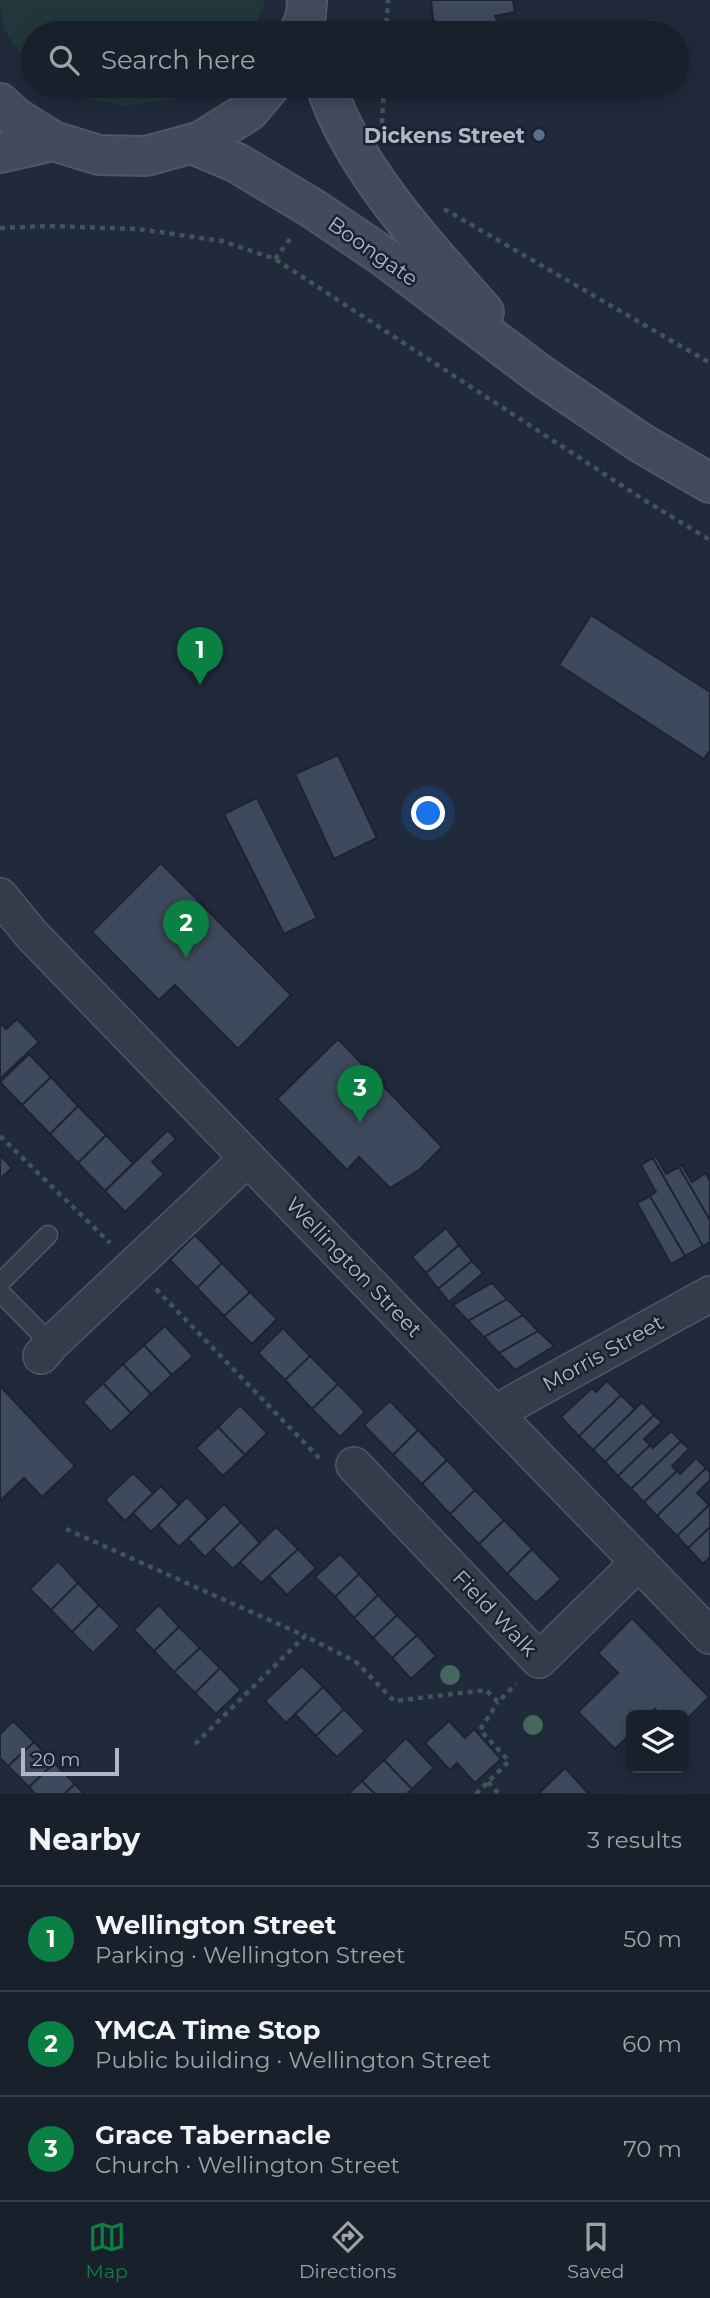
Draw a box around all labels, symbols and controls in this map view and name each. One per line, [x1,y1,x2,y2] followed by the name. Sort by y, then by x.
[21,21,689,98] search box
[45,41,83,79] icon: search
[101,44,256,76] text: Search here
[364,123,525,148] place label: Dickens Street
[531,127,547,143] marker: Dickens Street
[323,211,423,291] street label: Boongate
[177,627,223,685] pin: 1
[411,796,445,830] your location
[163,900,209,958] pin: 2
[337,1065,383,1123] pin: 3
[281,1192,427,1342] street label: Wellington Street
[538,1309,668,1397] street label: Morris Street
[448,1565,542,1661] street label: Field Walk
[626,1710,689,1773] map controls
[626,1710,689,1773] button: layers
[21,1745,119,1777] scale bar
[32,1748,80,1771] text: 20 m
[28,1821,140,1858] text: Nearby
[587,1826,682,1854] text: 3 results
[95,1909,336,1941] text: Wellington Street
[46,1925,56,1953] text: 1
[623,1925,682,1953] text: 50 m
[95,1941,405,1969] text: Parking · Wellington Street
[95,2014,320,2046] text: YMCA Time Stop
[44,2030,58,2058] text: 2
[622,2030,682,2058] text: 60 m
[95,2046,491,2074] text: Public building · Wellington Street
[95,2119,331,2151] text: Grace Tabernacle
[44,2135,58,2163] text: 3
[623,2135,682,2163] text: 70 m
[95,2151,400,2179] text: Church · Wellington Street
[86,2218,128,2283] tab: Map
[299,2218,396,2283] tab: Directions
[567,2218,624,2283] tab: Saved

